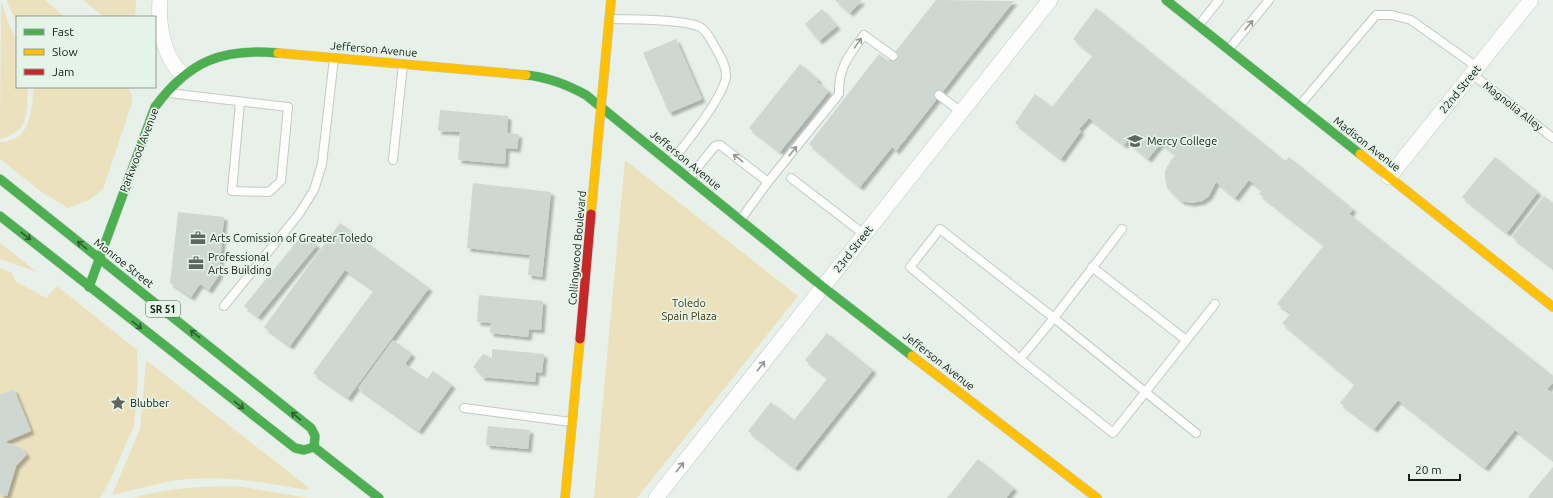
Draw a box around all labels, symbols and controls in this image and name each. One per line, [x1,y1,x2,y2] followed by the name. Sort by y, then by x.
[16,16,156,88] legend
[1244,19,1253,30] one-way arrow
[52,25,74,38] text: Fast
[854,38,862,49] one-way arrow
[330,39,418,59] street label: Jefferson Avenue
[52,45,78,58] text: Slow
[1437,62,1483,115] street label: 22nd Street
[52,65,74,78] text: Jam
[1481,79,1546,133] street label: Magnolia Alley
[117,106,161,194] street label: Parkwood Avenue
[1331,114,1403,174] street label: Madison Avenue
[648,128,724,192] street label: Jefferson Avenue
[1126,132,1144,150] school or university icon: Mercy College
[1147,135,1217,147] place label: Mercy College
[788,146,797,157] one-way arrow
[732,153,743,162] one-way arrow
[566,190,588,306] street label: Collingwood Boulevard
[831,223,875,275] street label: 23rd Street
[189,229,207,247] office icon: Arts Comission of Greater Toledo
[21,232,32,241] one-way arrow
[210,232,373,244] place label: Arts Comission of Greater Toledo
[92,236,157,290] street label: Monroe Street
[77,240,87,249] one-way arrow
[208,251,271,276] place label: Professional Arts Building
[187,254,205,272] office icon: Professional Arts Building
[661,297,717,322] park label: Toledo Spain Plaza
[146,301,180,317] road number: SR 51
[132,320,143,329] one-way arrow
[901,329,977,393] street label: Jefferson Avenue
[189,330,200,338] one-way arrow
[756,360,765,371] one-way arrow
[109,394,127,412] place icon: Blubber
[130,397,170,409] place label: Blubber
[234,401,245,409] one-way arrow
[291,411,301,420] one-way arrow
[1409,456,1460,482] scale bar
[675,462,684,473] one-way arrow
[1415,463,1442,476] text: 20 m

